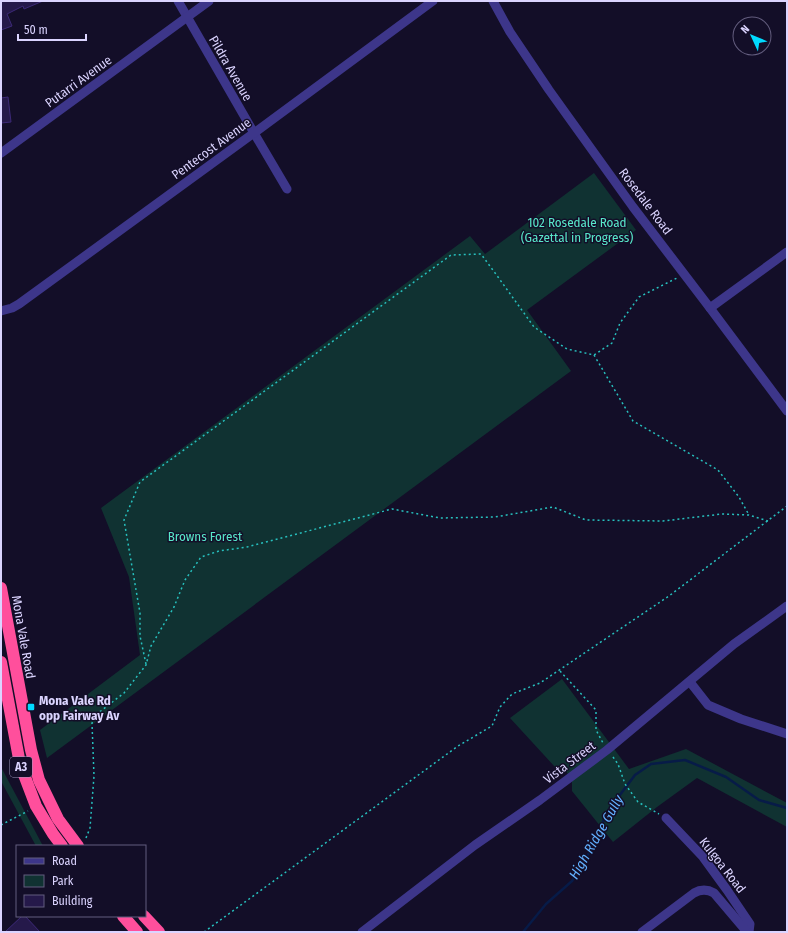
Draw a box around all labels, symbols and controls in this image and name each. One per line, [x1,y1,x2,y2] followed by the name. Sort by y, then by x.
[18,16,86,42] scale bar
[732,16,772,56] north arrow
[24,23,48,37] text: 50 m
[738,23,752,36] text: N
[206,33,255,104] street label: Pildra Avenue
[42,52,114,110] street label: Putarri Avenue
[169,115,254,182] street label: Pentecost Avenue
[616,165,675,237] street label: Rosedale Road
[521,215,633,245] park label: 102 Rosedale Road (Gazettal in Progress)
[168,529,243,544] park label: Browns Forest
[9,594,38,680] street label: Mona Vale Road
[39,693,120,723] place label: Mona Vale Rd opp Fairway Av
[26,702,36,712] marker: Mona Vale Rd opp Fairway Av
[540,738,599,787] street label: Vista Street
[10,757,32,777] road number: A3
[566,792,628,882] water label: High Ridge Gully
[696,835,749,896] street label: Kulgoa Road
[16,845,146,917] legend
[52,854,77,868] text: Road
[52,874,74,888] text: Park
[52,894,93,908] text: Building

